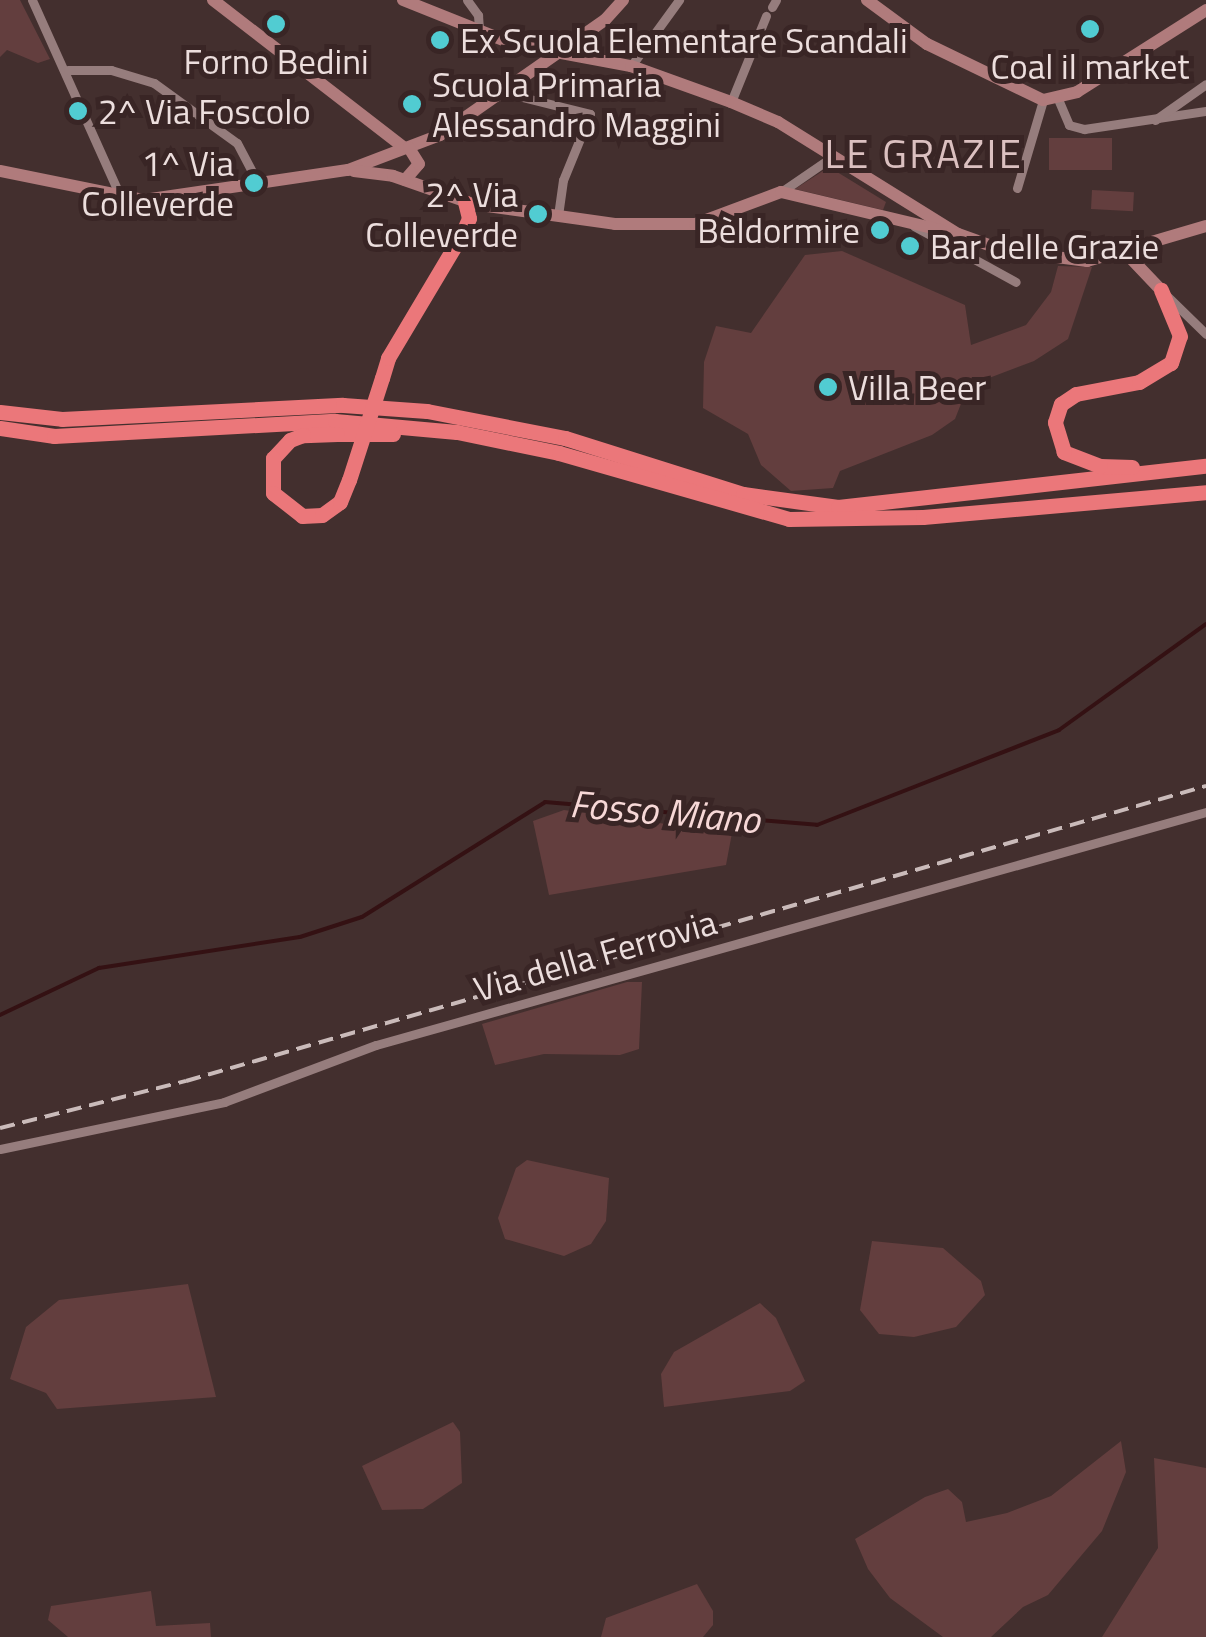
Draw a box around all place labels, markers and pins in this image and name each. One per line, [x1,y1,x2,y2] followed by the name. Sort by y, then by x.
[265,13,287,35] marker: Forno Bedini
[1079,18,1101,40] marker: Coal il market
[460,19,908,61] place label: Ex Scuola Elementare Scandali
[429,29,451,51] marker: Ex Scuola Elementare Scandali
[183,40,369,82] place label: Forno Bedini
[990,45,1190,87] place label: Coal il market
[432,63,721,145] place label: Scuola Primaria Alessandro Maggini
[98,90,311,132] place label: 2^ Via Foscolo
[401,93,423,115] marker: Scuola Primaria Alessandro Maggini
[67,100,89,122] marker: 2^ Via Foscolo
[81,142,234,224] place label: 1^ Via Colleverde
[243,172,265,194] marker: 1^ Via Colleverde
[365,173,518,255] place label: 2^ Via Colleverde
[527,203,549,225] marker: 2^ Via Colleverde
[697,209,860,251] place label: Bèldormire
[869,219,891,241] marker: Bèldormire
[930,225,1159,267] place label: Bar delle Grazie
[899,235,921,257] marker: Bar delle Grazie
[848,366,986,408] place label: Villa Beer
[817,376,839,398] marker: Villa Beer

